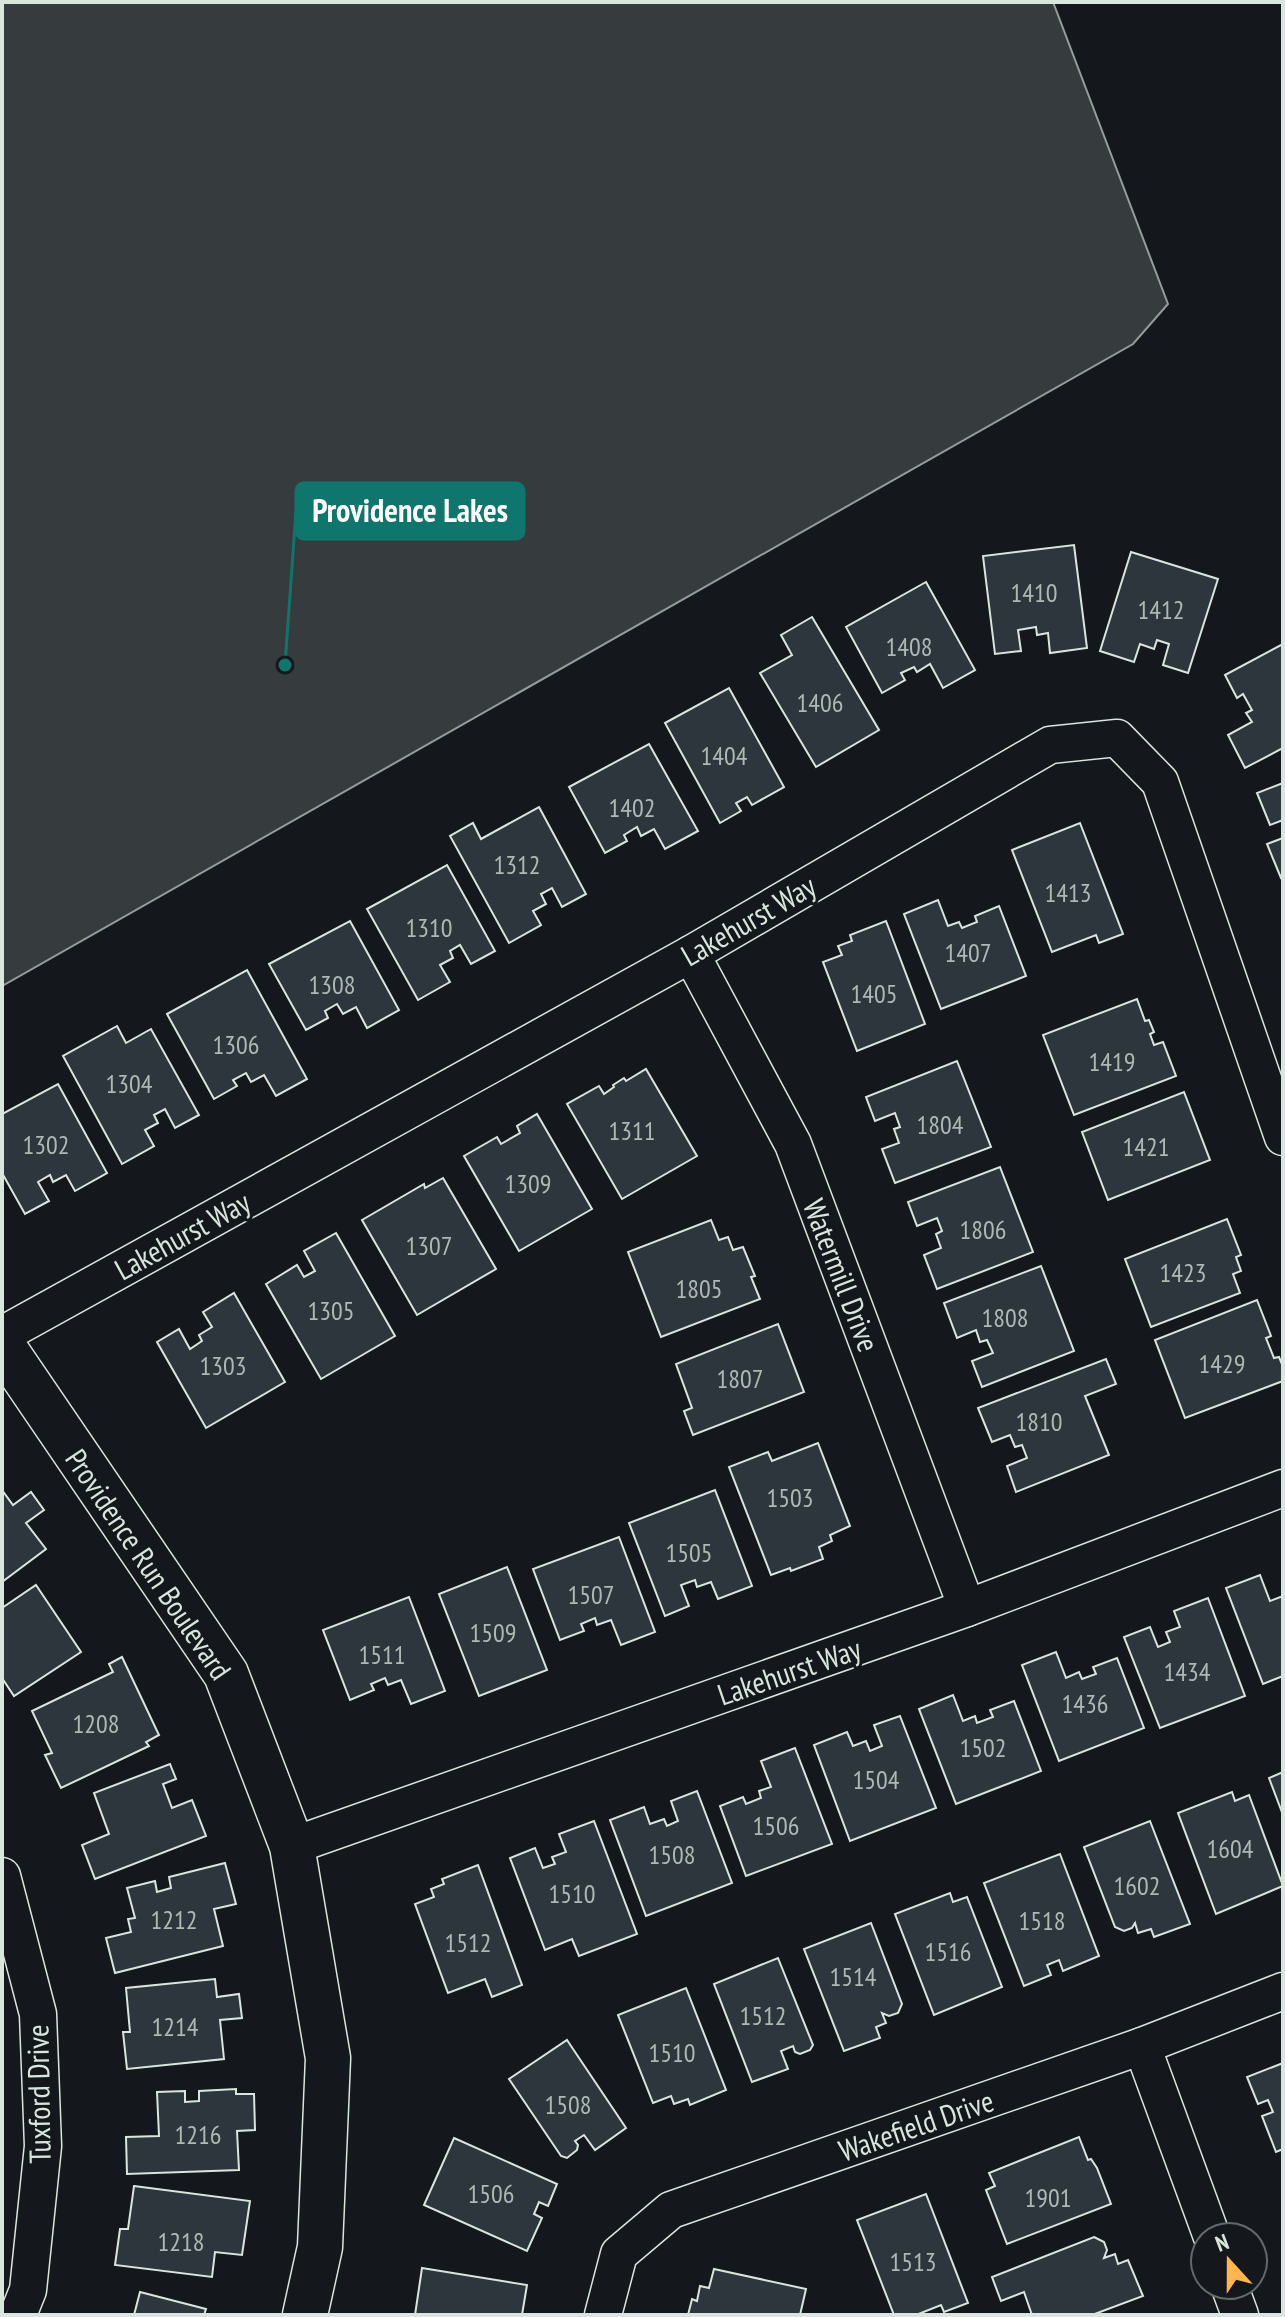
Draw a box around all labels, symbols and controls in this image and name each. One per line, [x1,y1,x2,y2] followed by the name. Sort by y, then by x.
[296,483,524,539] callout: Providence Lakes
[312,489,508,531] text: Providence Lakes
[1011,576,1057,609] house number: 1410
[1138,593,1184,626] house number: 1412
[886,630,932,663] house number: 1408
[797,686,843,719] house number: 1406
[701,739,748,772] house number: 1404
[609,791,655,824] house number: 1402
[494,848,540,881] house number: 1312
[674,866,823,974] street label: Lakehurst Way
[1045,876,1091,909] house number: 1413
[406,911,452,944] house number: 1310
[945,936,991,969] house number: 1407
[309,968,355,1001] house number: 1308
[851,977,897,1010] house number: 1405
[213,1028,259,1061] house number: 1306
[1089,1045,1135,1078] house number: 1419
[106,1067,153,1100] house number: 1304
[917,1108,964,1141] house number: 1804
[609,1114,655,1147] house number: 1311
[23,1128,69,1161] house number: 1302
[1123,1130,1169,1163] house number: 1421
[505,1167,551,1200] house number: 1309
[107,1182,257,1288] street label: Lakehurst Way
[795,1193,889,1357] street label: Watermill Drive
[960,1213,1006,1246] house number: 1806
[406,1229,452,1262] house number: 1307
[1160,1256,1206,1289] house number: 1423
[676,1272,722,1305] house number: 1805
[308,1294,354,1327] house number: 1305
[982,1301,1028,1334] house number: 1808
[1199,1347,1245,1380] house number: 1429
[200,1349,246,1382] house number: 1303
[717,1362,763,1395] house number: 1807
[1016,1405,1062,1438] house number: 1810
[57,1441,241,1687] street label: Providence Run Boulevard
[767,1481,813,1514] house number: 1503
[666,1536,712,1569] house number: 1505
[568,1578,614,1611] house number: 1507
[470,1616,516,1649] house number: 1509
[712,1628,866,1714] street label: Lakehurst Way
[359,1638,405,1671] house number: 1511
[1164,1655,1211,1688] house number: 1434
[1062,1687,1108,1720] house number: 1436
[73,1707,119,1740] house number: 1208
[960,1731,1006,1764] house number: 1502
[853,1763,900,1796] house number: 1504
[753,1809,799,1842] house number: 1506
[1207,1832,1254,1865] house number: 1604
[649,1838,695,1871] house number: 1508
[1114,1869,1160,1902] house number: 1602
[549,1877,595,1910] house number: 1510
[151,1903,197,1936] house number: 1212
[1019,1904,1065,1937] house number: 1518
[445,1926,491,1959] house number: 1512
[925,1935,971,1968] house number: 1516
[830,1960,877,1993] house number: 1514
[740,1999,786,2032] house number: 1512
[152,2010,199,2043] house number: 1214
[17,2024,59,2164] street label: Tuxford Drive
[649,2036,695,2069] house number: 1510
[833,2080,999,2170] street label: Wakefield Drive
[545,2088,591,2121] house number: 1508
[175,2118,221,2151] house number: 1216
[468,2177,514,2210] house number: 1506
[1025,2181,1071,2214] house number: 1901
[1189,2221,1269,2301] north arrow
[158,2225,204,2258] house number: 1218
[1211,2227,1232,2258] text: N
[890,2245,936,2278] house number: 1513

